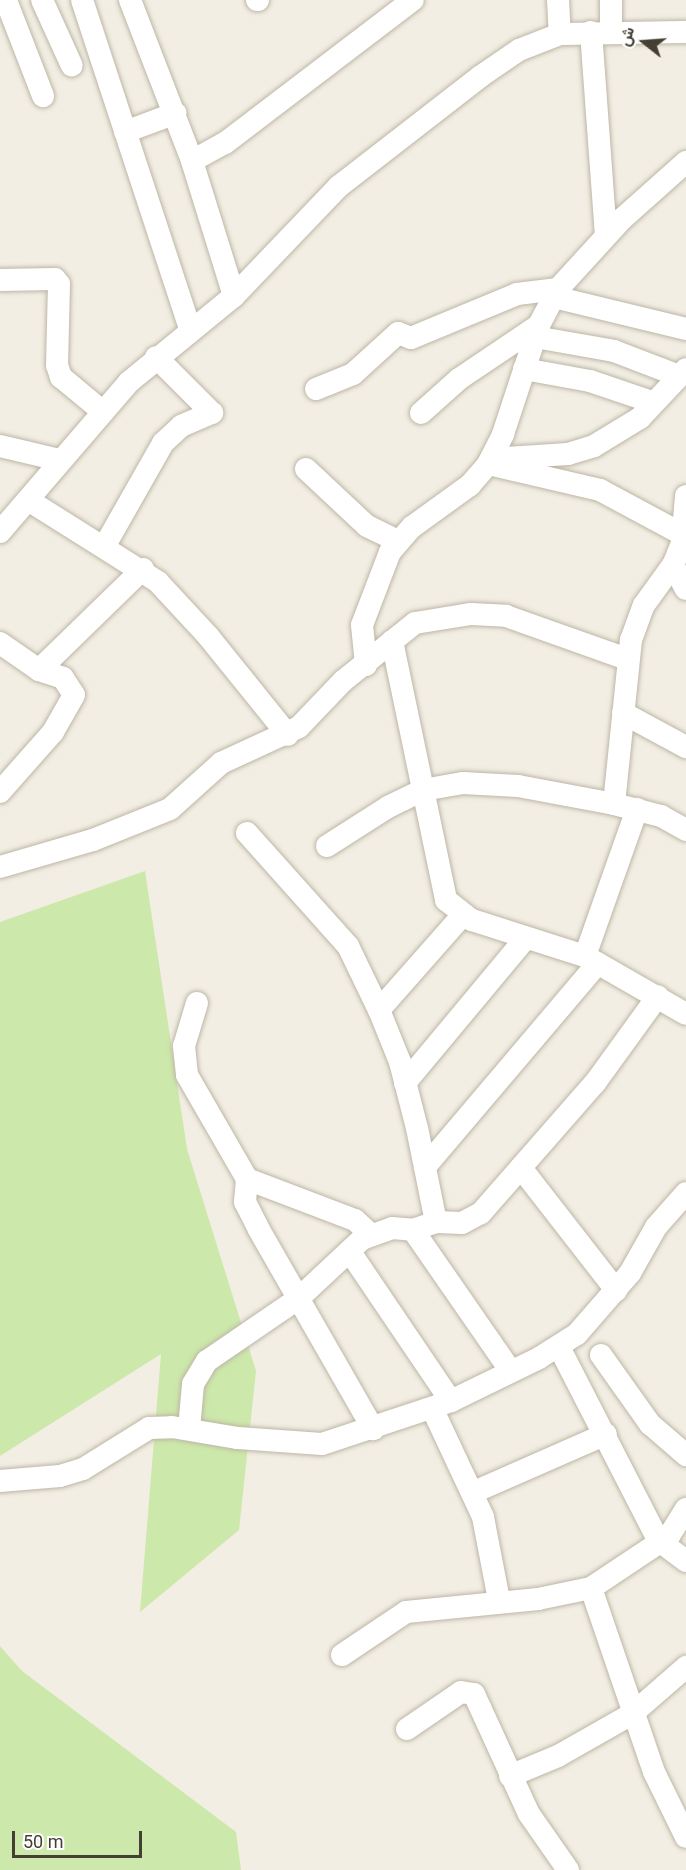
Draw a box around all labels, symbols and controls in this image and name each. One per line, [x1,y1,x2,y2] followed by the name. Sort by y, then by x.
[614,12,674,72] north arrow
[614,25,638,49] text: ش
[15,1819,146,1857] scale bar
[23,1831,63,1852] text: 50 m

